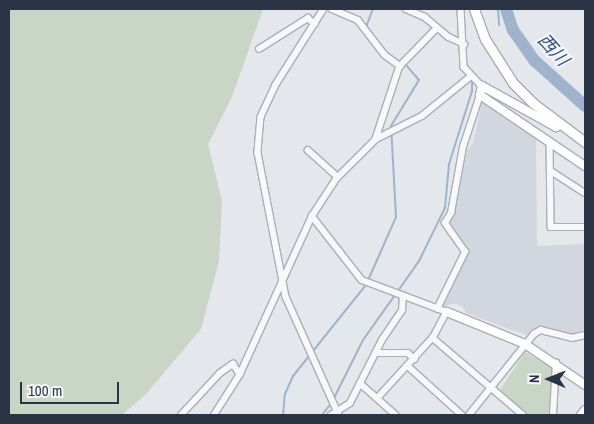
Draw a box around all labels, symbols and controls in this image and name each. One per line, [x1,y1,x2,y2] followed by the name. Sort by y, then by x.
[533,29,573,71] water label: 西川
[524,354,574,404] north arrow
[22,372,121,404] scale bar
[525,374,543,383] text: N
[28,380,62,401] text: 100 m

